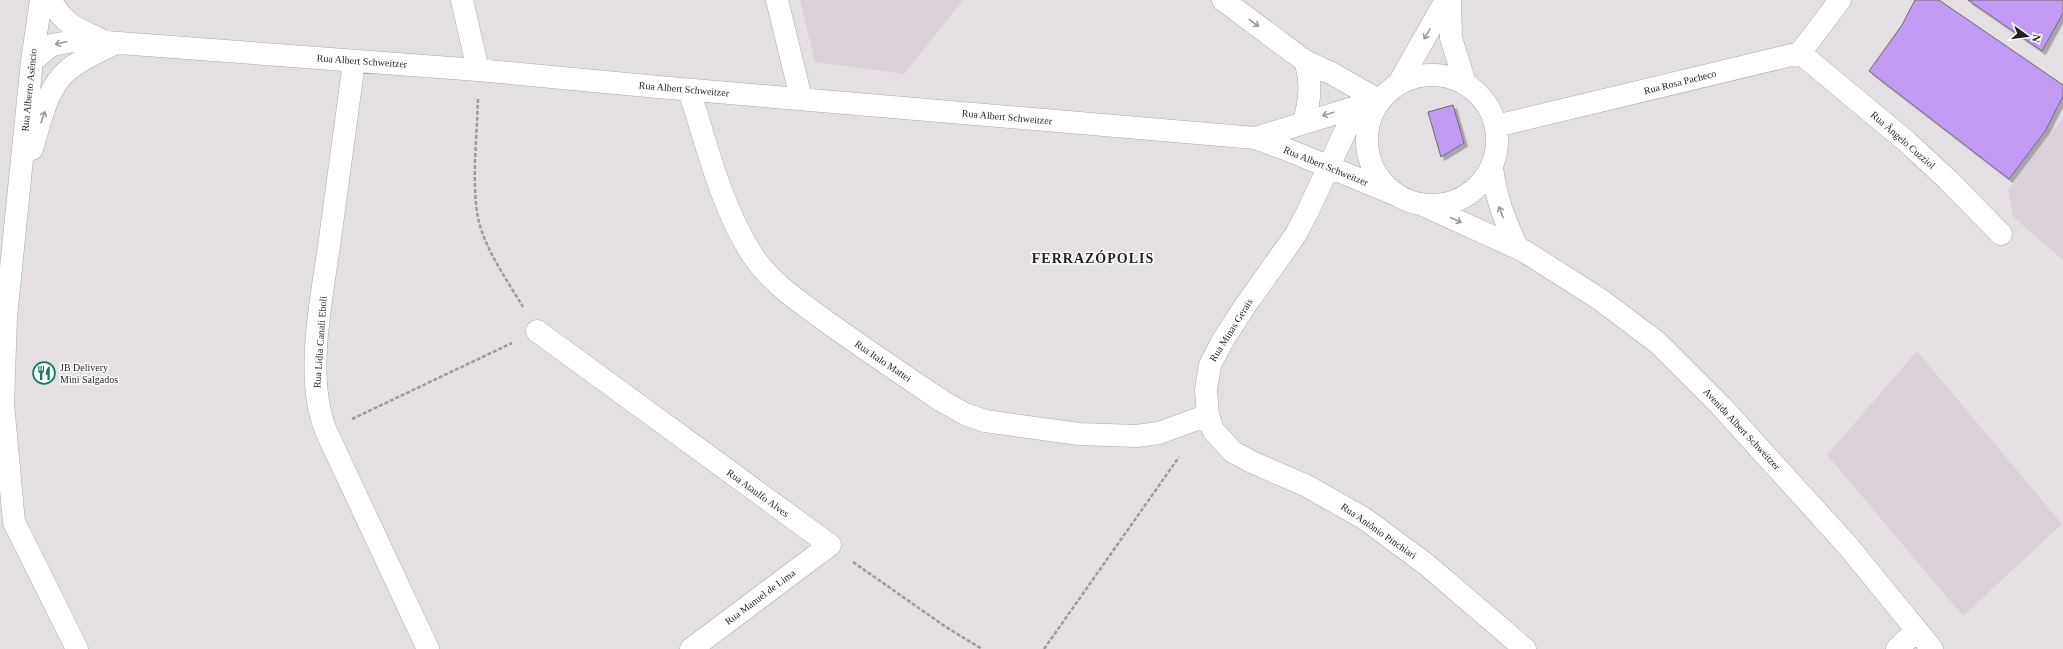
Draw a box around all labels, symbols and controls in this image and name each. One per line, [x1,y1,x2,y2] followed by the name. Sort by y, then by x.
[2007,16,2047,56] north arrow
[1249,19,1260,27] one-way arrow
[1422,28,1430,40] one-way arrow
[2030,33,2043,44] text: N
[55,40,68,47] one-way arrow
[19,48,39,132] street label: Rua Alberto Asêncio
[316,52,408,70] street label: Rua Albert Schweitzer
[1643,68,1717,96] street label: Rua Rosa Pacheco
[638,80,730,98] street label: Rua Albert Schweitzer
[961,108,1053,126] street label: Rua Albert Schweitzer
[1869,109,1938,171] street label: Rua Ângelo Cuzziol
[39,111,47,123] one-way arrow
[1322,111,1335,118] one-way arrow
[1282,144,1371,188] street label: Rua Albert Schweitzer
[1497,206,1505,218] one-way arrow
[1450,217,1462,224] one-way arrow
[1032,250,1154,266] district label: FERRAZÓPOLIS
[311,295,329,389] street label: Rua Lidia Canali Eboli
[1207,296,1255,364] street label: Rua Minas Gerais
[853,338,913,384] street label: Rua Italo Mattei
[31,360,57,386] restaurant icon: JB Delivery Mini Salgados
[60,362,118,385] place label: JB Delivery Mini Salgados
[1701,386,1783,473] street label: Avenida Albert Schweitzer
[725,467,791,519] street label: Rua Ataulfo Alves
[1339,501,1419,561] street label: Rua Antônio Pinchiari
[723,567,798,627] street label: Rua Manuel de Lima

